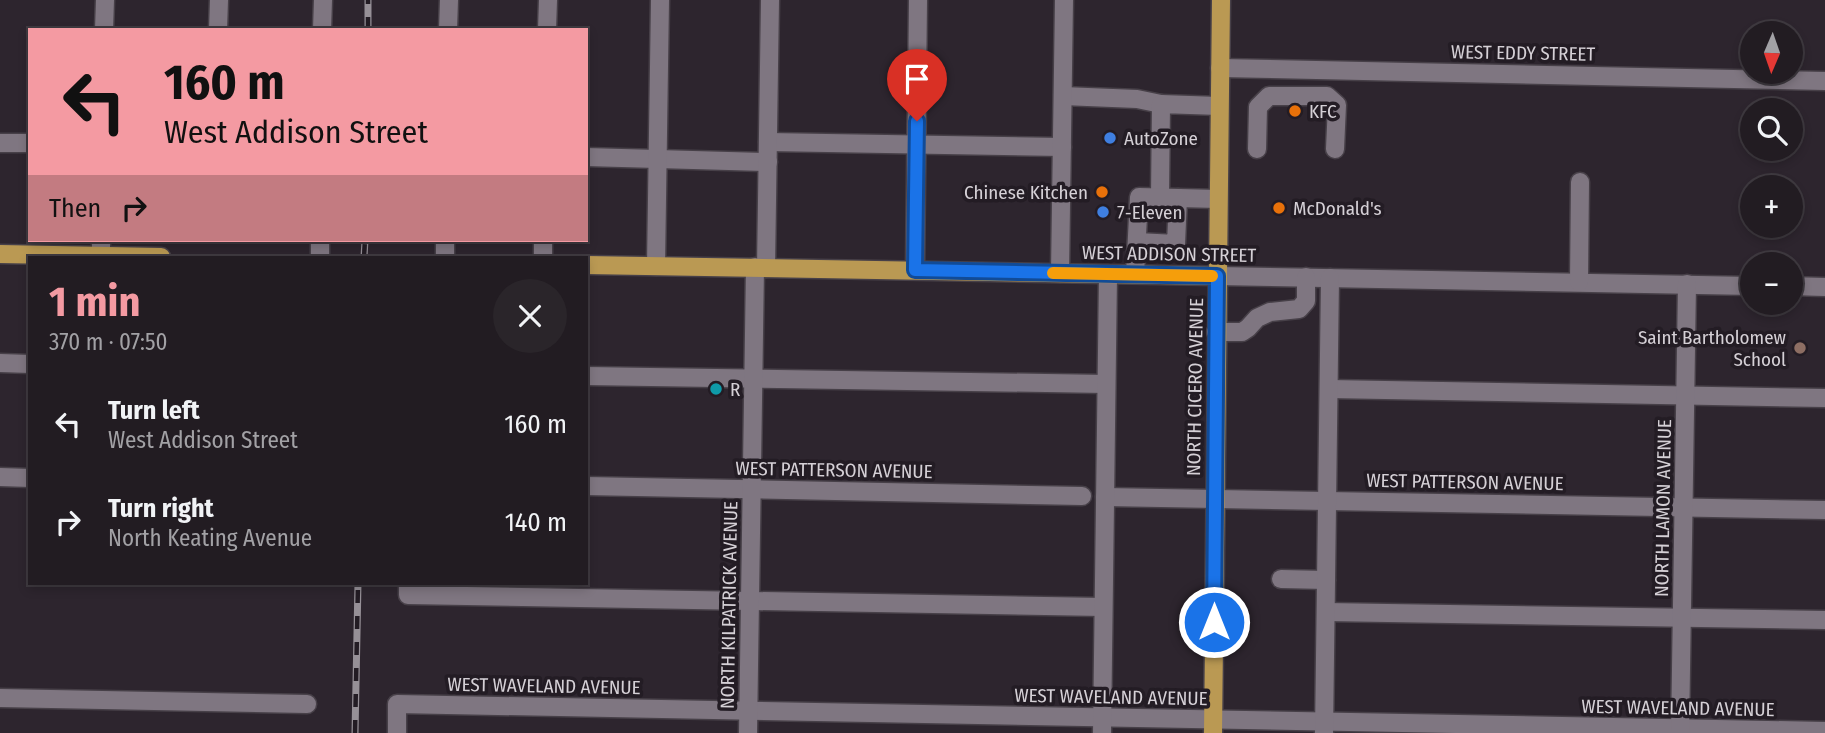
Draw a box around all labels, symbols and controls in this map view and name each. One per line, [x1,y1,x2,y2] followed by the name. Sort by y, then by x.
[1740,21,1802,84] north arrow
[1740,21,1803,315] map controls
[1451,40,1596,66] street label: WEST EDDY STREET
[887,49,947,121] pin
[164,53,285,112] text: 160 m
[49,56,140,147] icon: left
[898,60,936,98] icon: arrive
[1740,98,1803,161] button: search
[1309,100,1337,123] place label: KFC
[1287,103,1303,119] marker: KFC
[164,113,428,151] text: West Addison Street
[1124,127,1198,150] place label: AutoZone
[1102,130,1118,146] marker: AutoZone
[1740,175,1803,238] button: +
[964,181,1088,204] place label: Chinese Kitchen
[1094,184,1110,200] marker: Chinese Kitchen
[115,189,153,227] icon: right
[49,193,101,224] text: Then
[1293,197,1382,220] place label: McDonald's
[1271,200,1287,216] marker: McDonald's
[1117,201,1183,224] place label: 7-Eleven
[1095,204,1111,220] marker: 7-Eleven
[1082,241,1257,267] street label: WEST ADDISON STREET
[1740,252,1803,315] button: −
[49,277,140,327] text: 1 min
[493,279,567,353] button: close
[1182,298,1208,476] street label: NORTH CICERO AVENUE
[1638,326,1787,371] place label: Saint Bartholomew School
[49,328,167,356] text: 370 m · 07:50
[1792,340,1808,356] marker: Saint Bartholomew School
[730,378,740,401] place label: R
[708,381,724,397] marker: R
[108,395,200,426] text: Turn left
[49,405,87,443] icon: left
[504,409,567,440] text: 160 m
[1650,419,1676,597] street label: NORTH LAMON AVENUE
[108,426,298,454] text: West Addison Street
[735,457,933,483] street label: WEST PATTERSON AVENUE
[1366,469,1564,495] street label: WEST PATTERSON AVENUE
[108,493,214,524] text: Turn right
[716,501,742,709] street label: NORTH KILPATRICK AVENUE
[49,503,87,541] icon: right
[505,507,567,538] text: 140 m
[108,524,312,552] text: North Keating Avenue
[1177,585,1251,659] position arrow
[447,673,641,699] street label: WEST WAVELAND AVENUE
[1014,684,1208,710] street label: WEST WAVELAND AVENUE
[1581,695,1775,721] street label: WEST WAVELAND AVENUE

